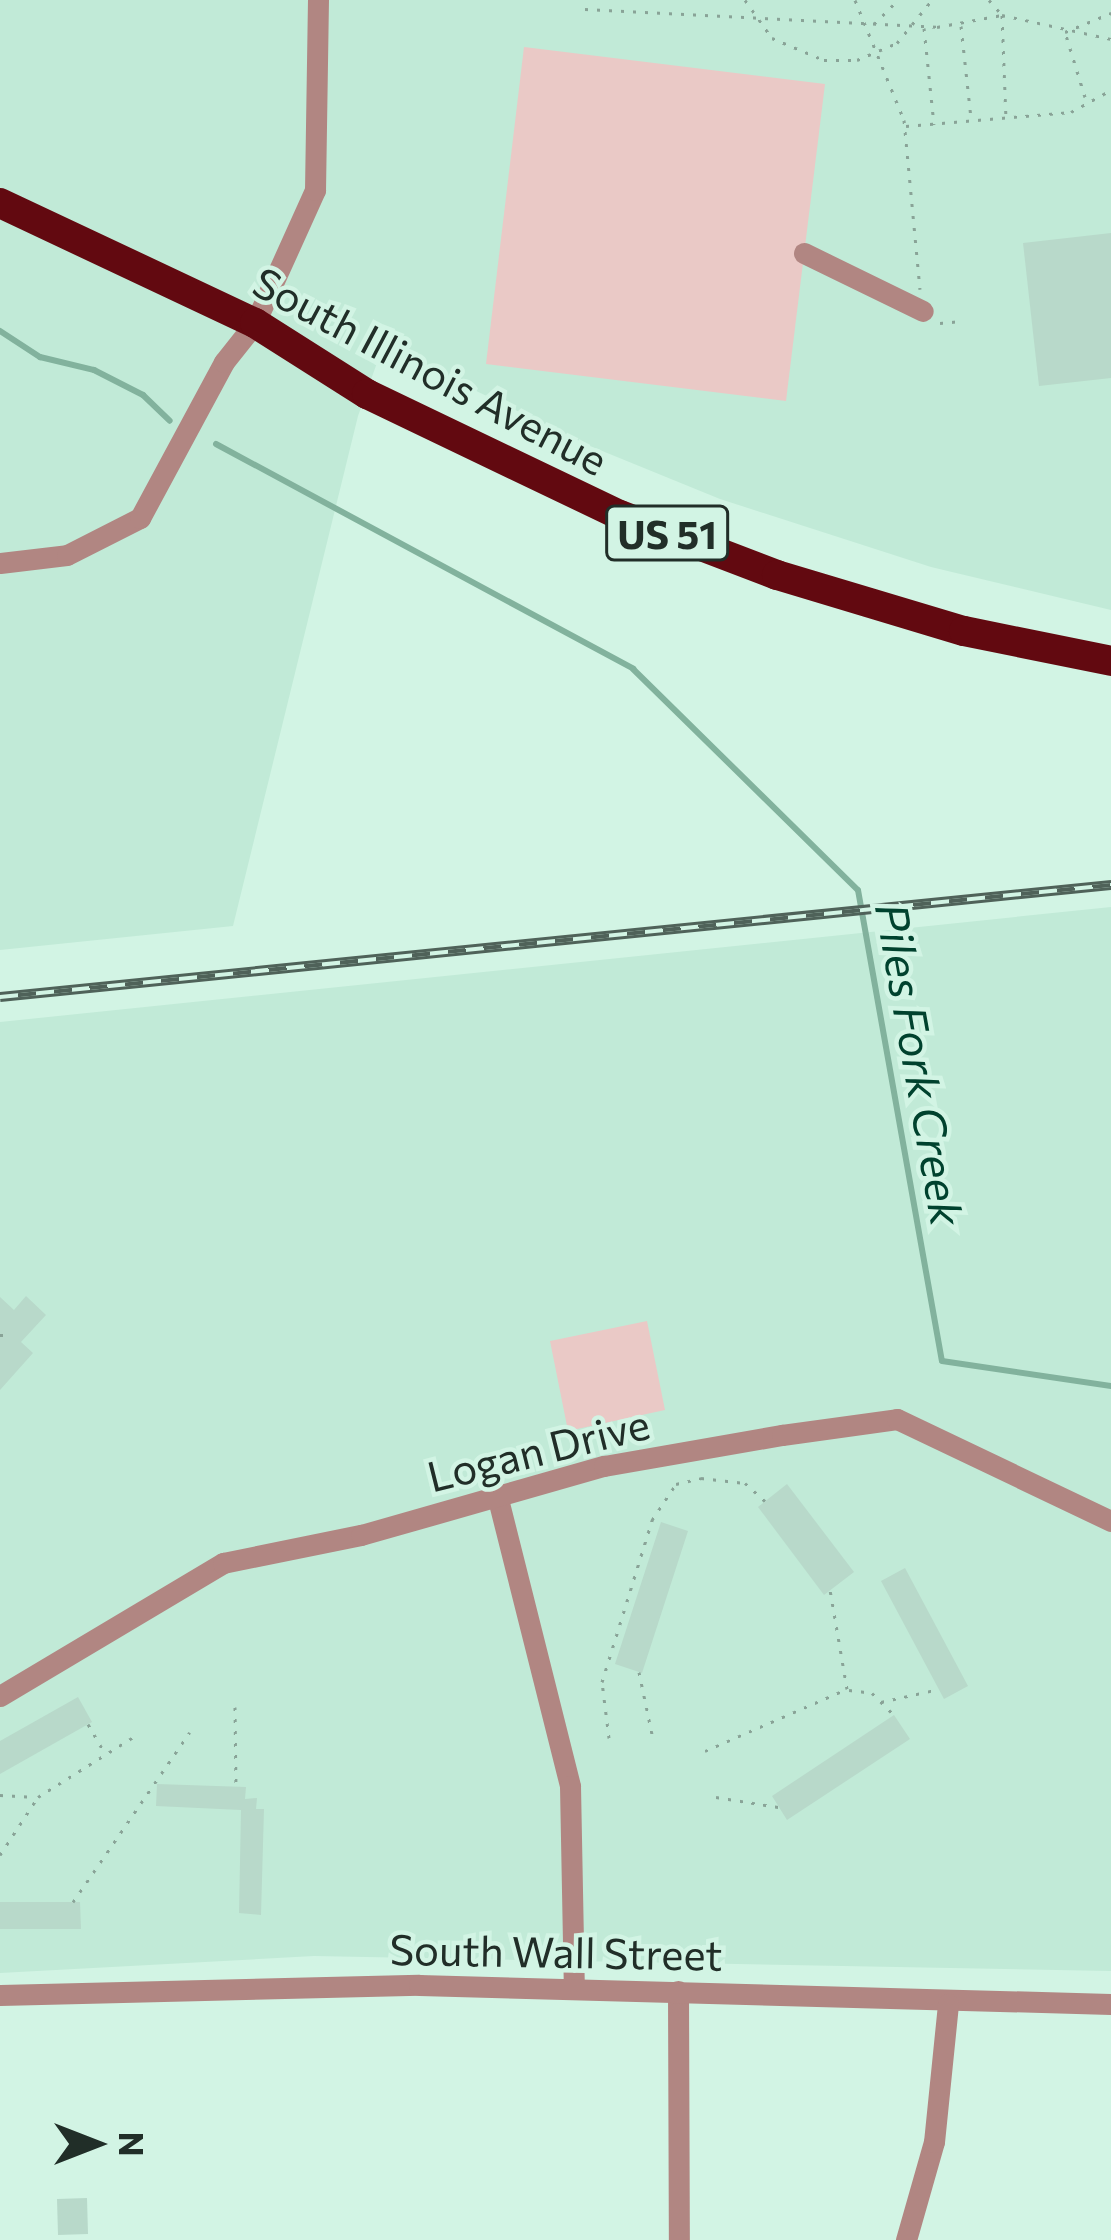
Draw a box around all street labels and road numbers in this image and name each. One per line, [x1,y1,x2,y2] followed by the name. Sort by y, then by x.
[245,255,617,485] street label: South Illinois Avenue
[604,500,730,566] road number: US 51
[422,1397,654,1501] street label: Logan Drive
[389,1923,723,1979] street label: South Wall Street

